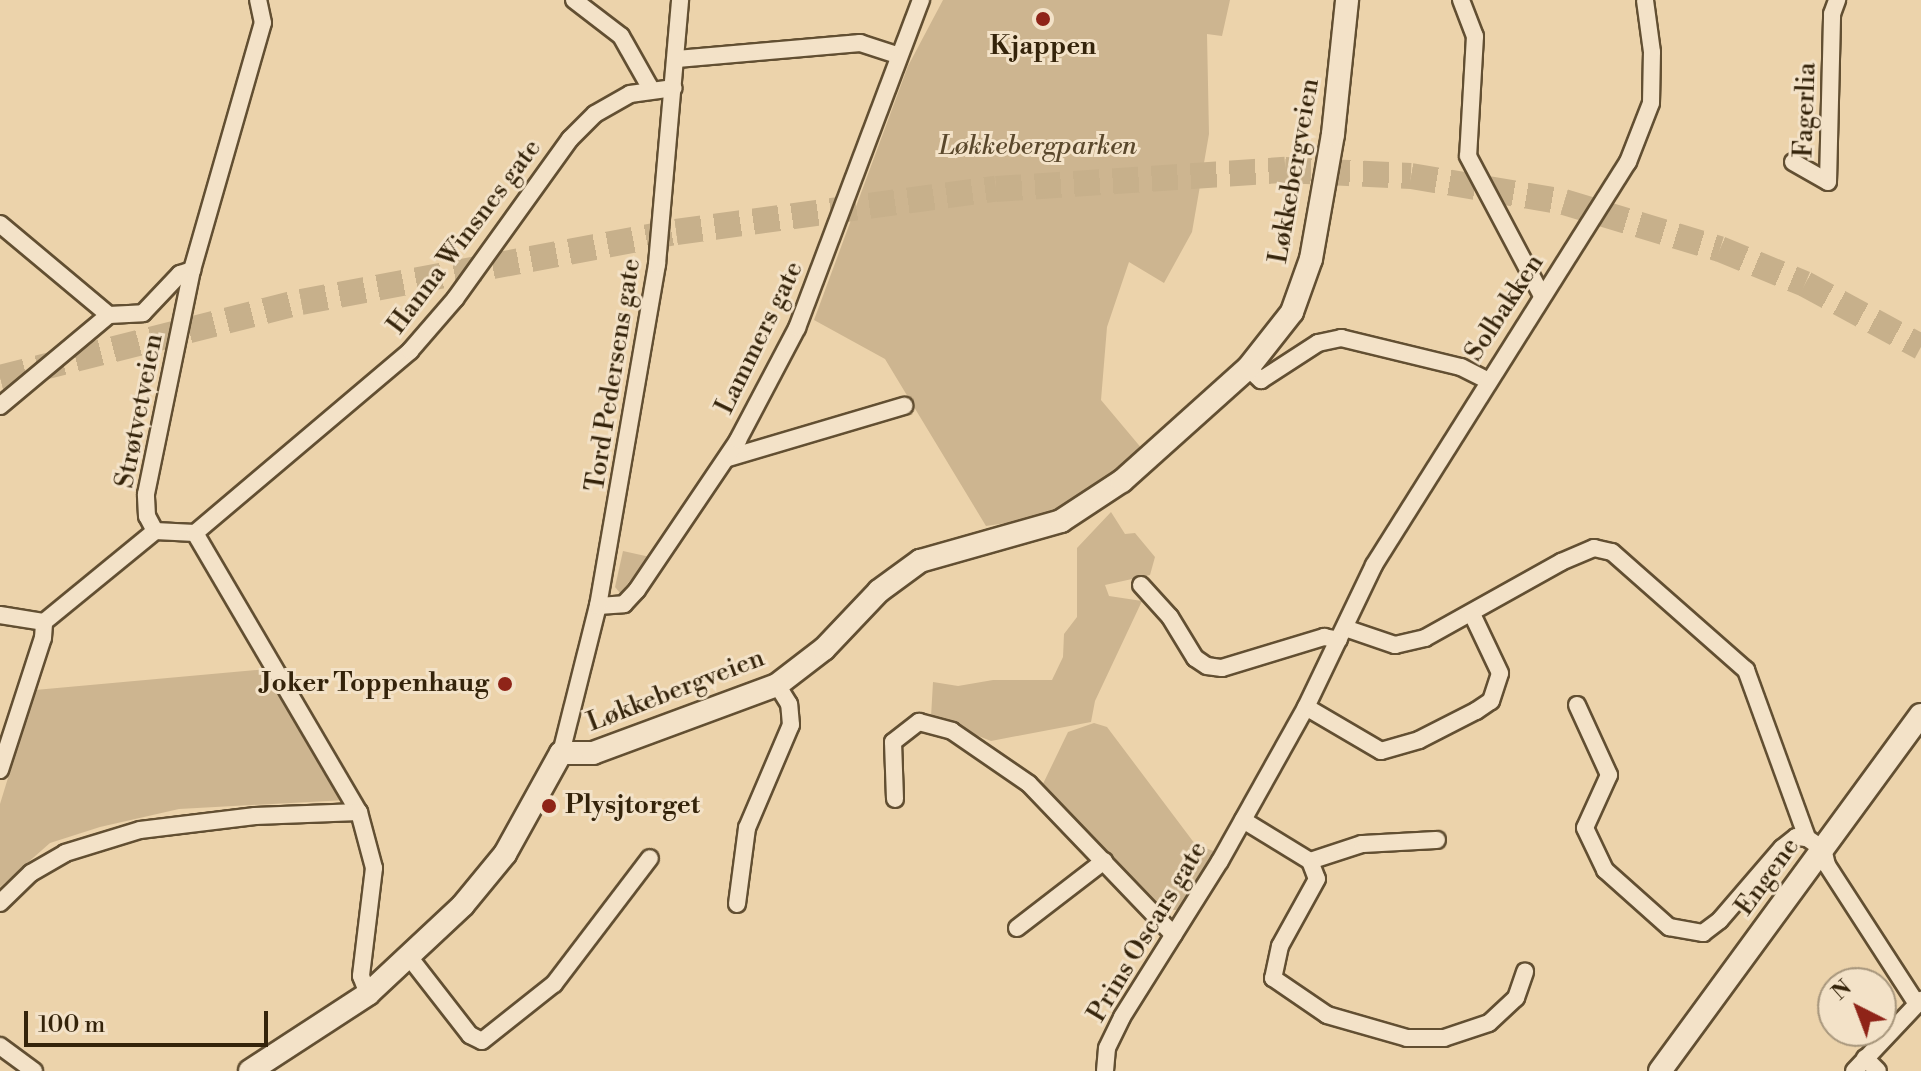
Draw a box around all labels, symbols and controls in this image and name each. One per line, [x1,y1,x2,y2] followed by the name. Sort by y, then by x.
[1034,10,1052,28] marker: Kjappen
[990,31,1096,63] place label: Kjappen
[1789,62,1823,158] street label: Fagerlia
[1263,76,1327,266] street label: Løkkebergveien
[939,131,1137,163] park label: Løkkebergparken
[382,133,548,341] street label: Hanna Winsnes gate
[1459,249,1551,367] street label: Solbakken
[580,256,648,494] street label: Tord Pedersens gate
[710,257,810,419] street label: Lammers gate
[110,331,170,491] street label: Strøtvetveien
[583,643,769,739] street label: Løkkebergveien
[261,668,489,700] place label: Joker Toppenhaug
[496,675,514,693] marker: Joker Toppenhaug
[565,790,700,822] place label: Plysjtorget
[540,797,558,815] marker: Plysjtorget
[1729,832,1807,922] street label: Engene
[1082,836,1214,1028] street label: Prins Oscars gate
[1817,967,1897,1047] north arrow
[1826,974,1857,1006] text: N
[28,995,272,1045] scale bar
[38,1010,105,1040] text: 100 m

